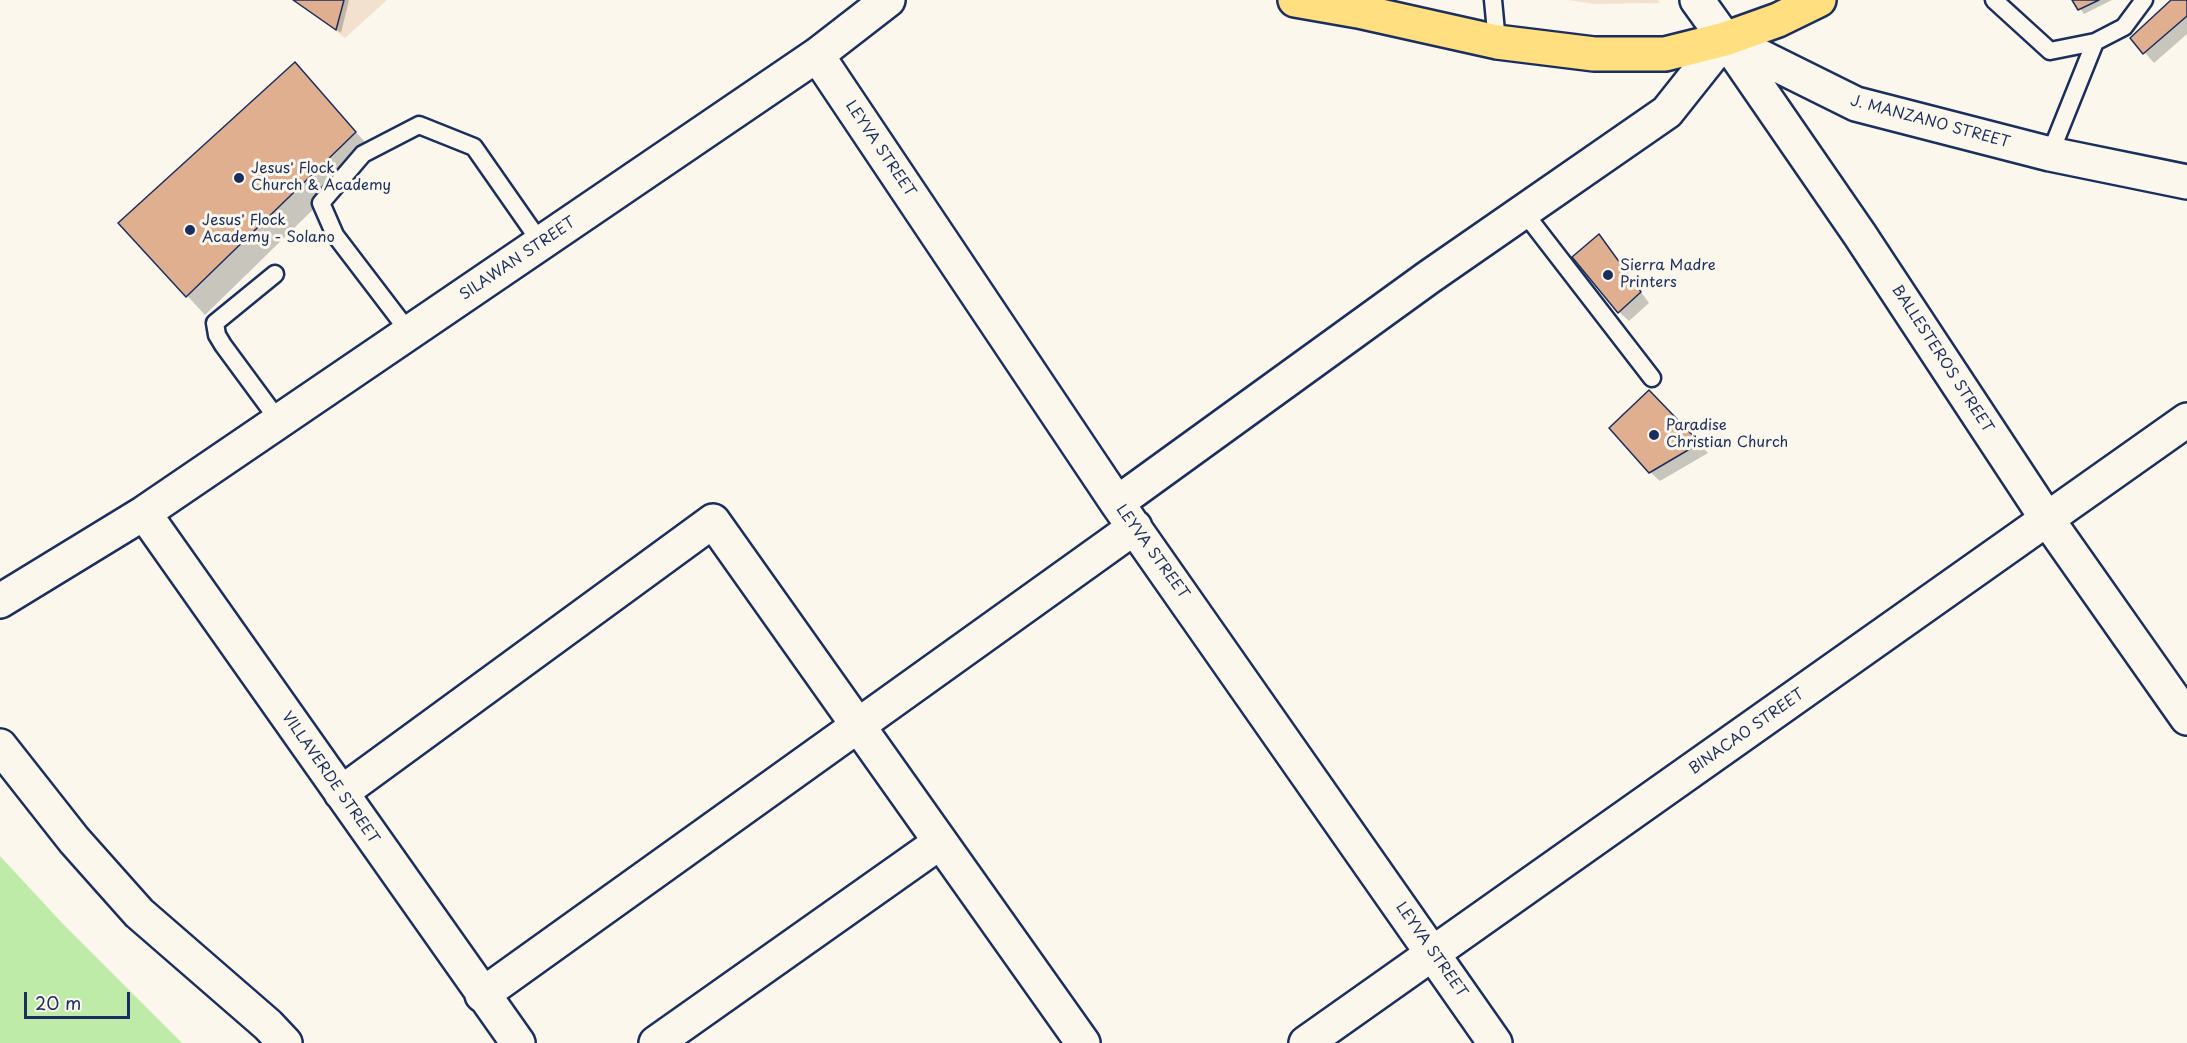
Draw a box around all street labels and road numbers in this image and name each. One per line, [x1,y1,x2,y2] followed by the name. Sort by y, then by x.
[1848,92,2012,152] street label: J. MANZANO STREET
[841,97,919,201] street label: LEYVA STREET
[457,214,579,304] street label: SILAWAN STREET
[1888,282,1996,436] street label: BALLESTEROS STREET
[1112,501,1192,603] street label: LEYVA STREET
[1686,685,1808,779] street label: BINACAO STREET
[278,708,382,848] street label: VILLAVERDE STREET
[1391,899,1471,1001] street label: LEYVA STREET

